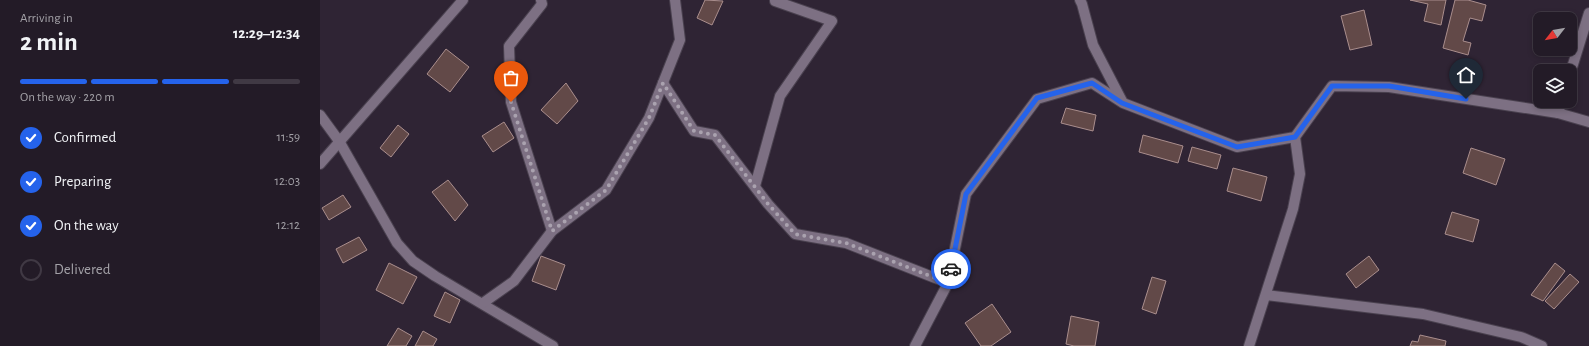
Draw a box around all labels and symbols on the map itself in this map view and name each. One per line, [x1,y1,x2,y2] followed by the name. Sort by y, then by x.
[1533,12,1577,56] north arrow
[1449,58,1483,99] pin
[494,61,528,102] pin
[931,249,971,289] courier

